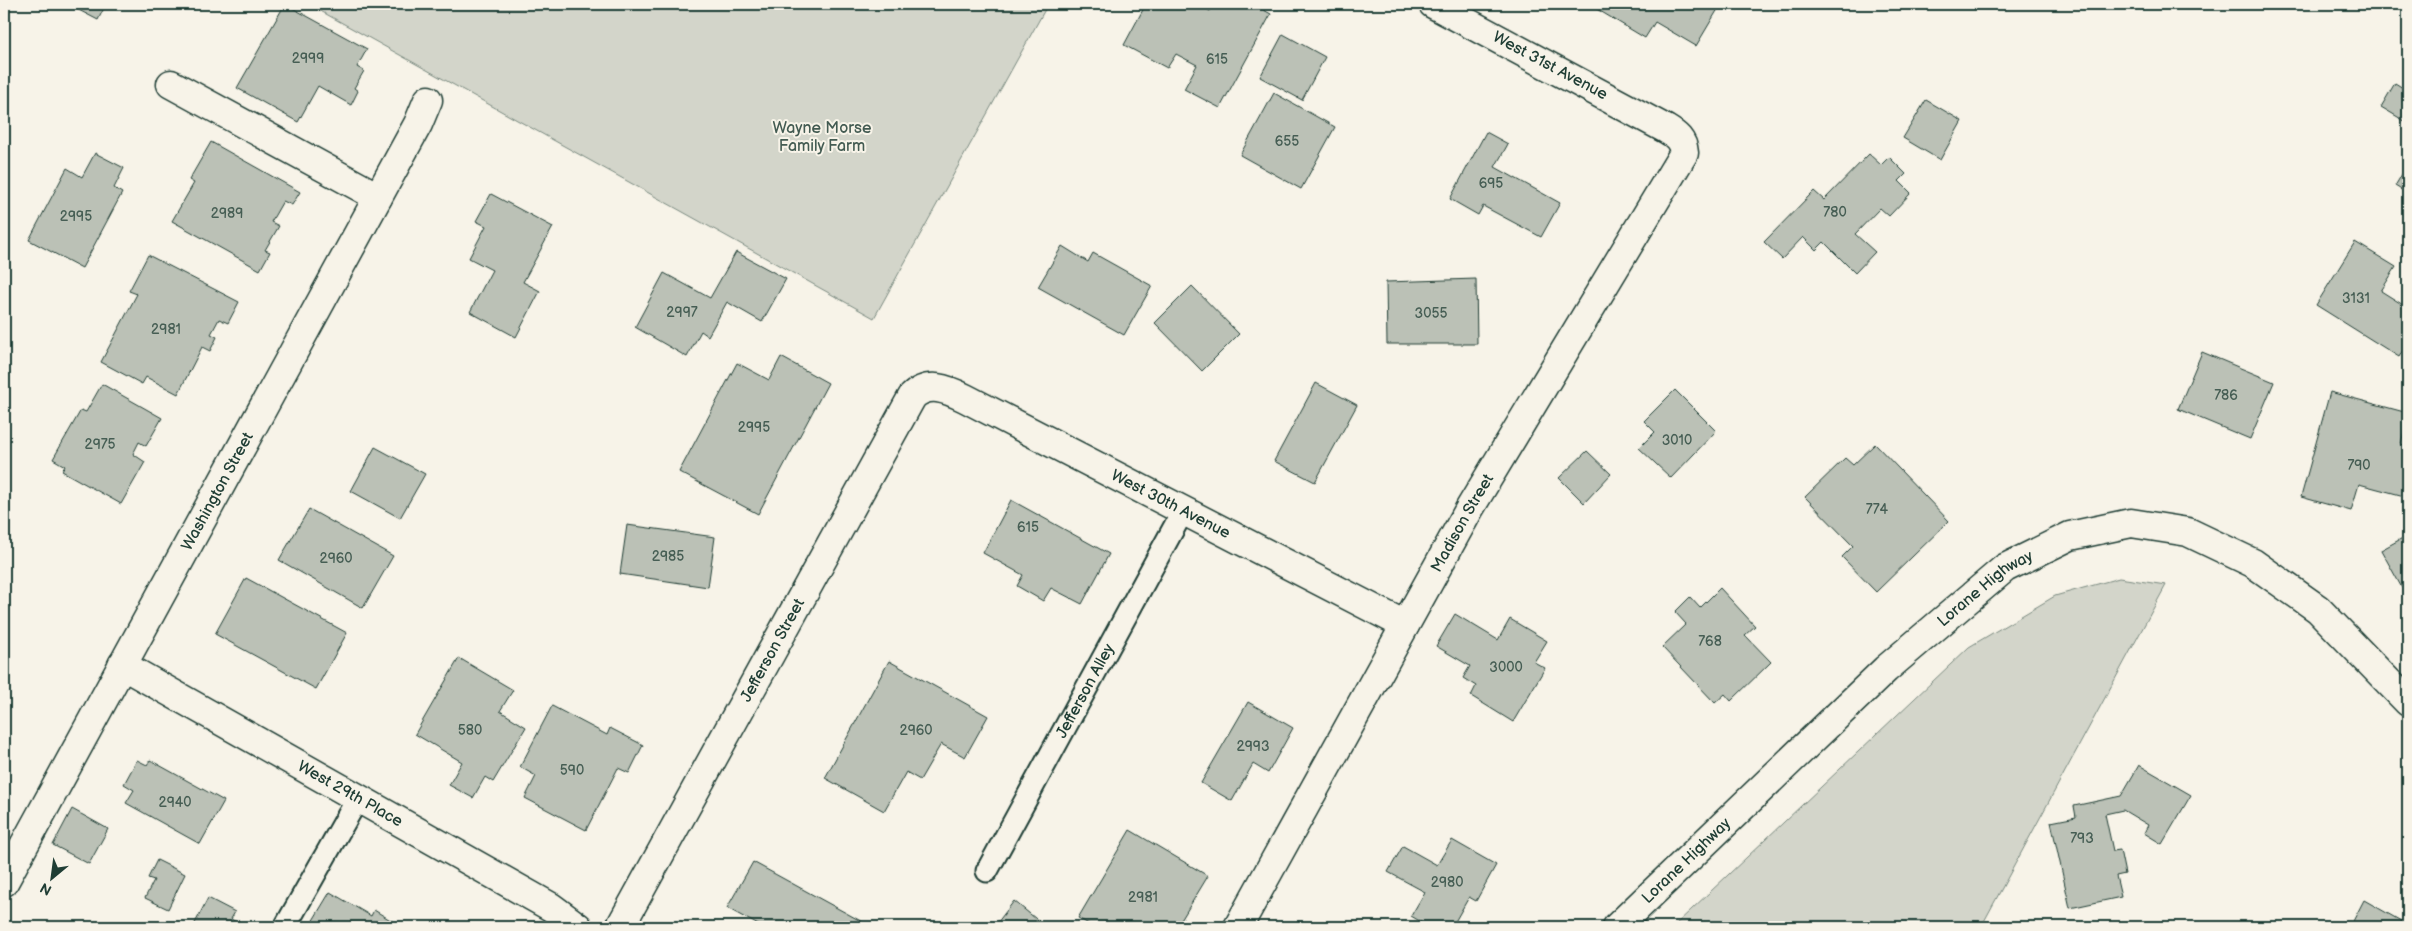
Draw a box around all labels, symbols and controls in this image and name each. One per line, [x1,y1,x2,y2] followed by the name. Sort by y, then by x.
[1489,28,1611,104] street label: West 31st Avenue
[292,50,324,67] house number: 2999
[1206,51,1228,68] house number: 615
[773,119,872,156] park label: Wayne Morse Family Farm
[1275,133,1299,150] house number: 655
[1479,175,1503,192] house number: 695
[1823,204,1847,221] house number: 780
[211,205,243,222] house number: 2989
[60,208,92,225] house number: 2995
[2342,290,2370,307] house number: 3131
[666,304,698,321] house number: 2997
[1415,305,1447,322] house number: 3055
[151,321,181,338] house number: 2981
[2214,387,2238,404] house number: 786
[738,419,770,436] house number: 2995
[177,429,257,554] street label: Washington Street
[1662,432,1692,449] house number: 3010
[84,436,116,453] house number: 2975
[2347,457,2371,474] house number: 790
[1108,466,1234,543] street label: West 30th Avenue
[1427,471,1498,575] street label: Madison Street
[1866,501,1889,518] house number: 774
[1017,519,1039,536] house number: 615
[1934,546,2037,631] street label: Lorane Highway
[652,548,684,565] house number: 2985
[319,550,353,567] house number: 2960
[736,595,809,705] street label: Jefferson Street
[1698,633,1722,650] house number: 768
[1052,640,1119,741] street label: Jefferson Alley
[1489,659,1523,676] house number: 3000
[458,722,482,739] house number: 580
[899,722,933,739] house number: 2960
[1236,738,1270,755] house number: 2993
[294,757,407,831] street label: West 29th Place
[560,762,584,779] house number: 590
[158,794,192,811] house number: 2940
[1638,813,1735,907] street label: Lorane Highway
[2070,830,2094,847] house number: 793
[28,854,78,904] north arrow
[1431,874,1463,891] house number: 2980
[37,879,55,899] text: N
[1128,889,1158,906] house number: 2981

